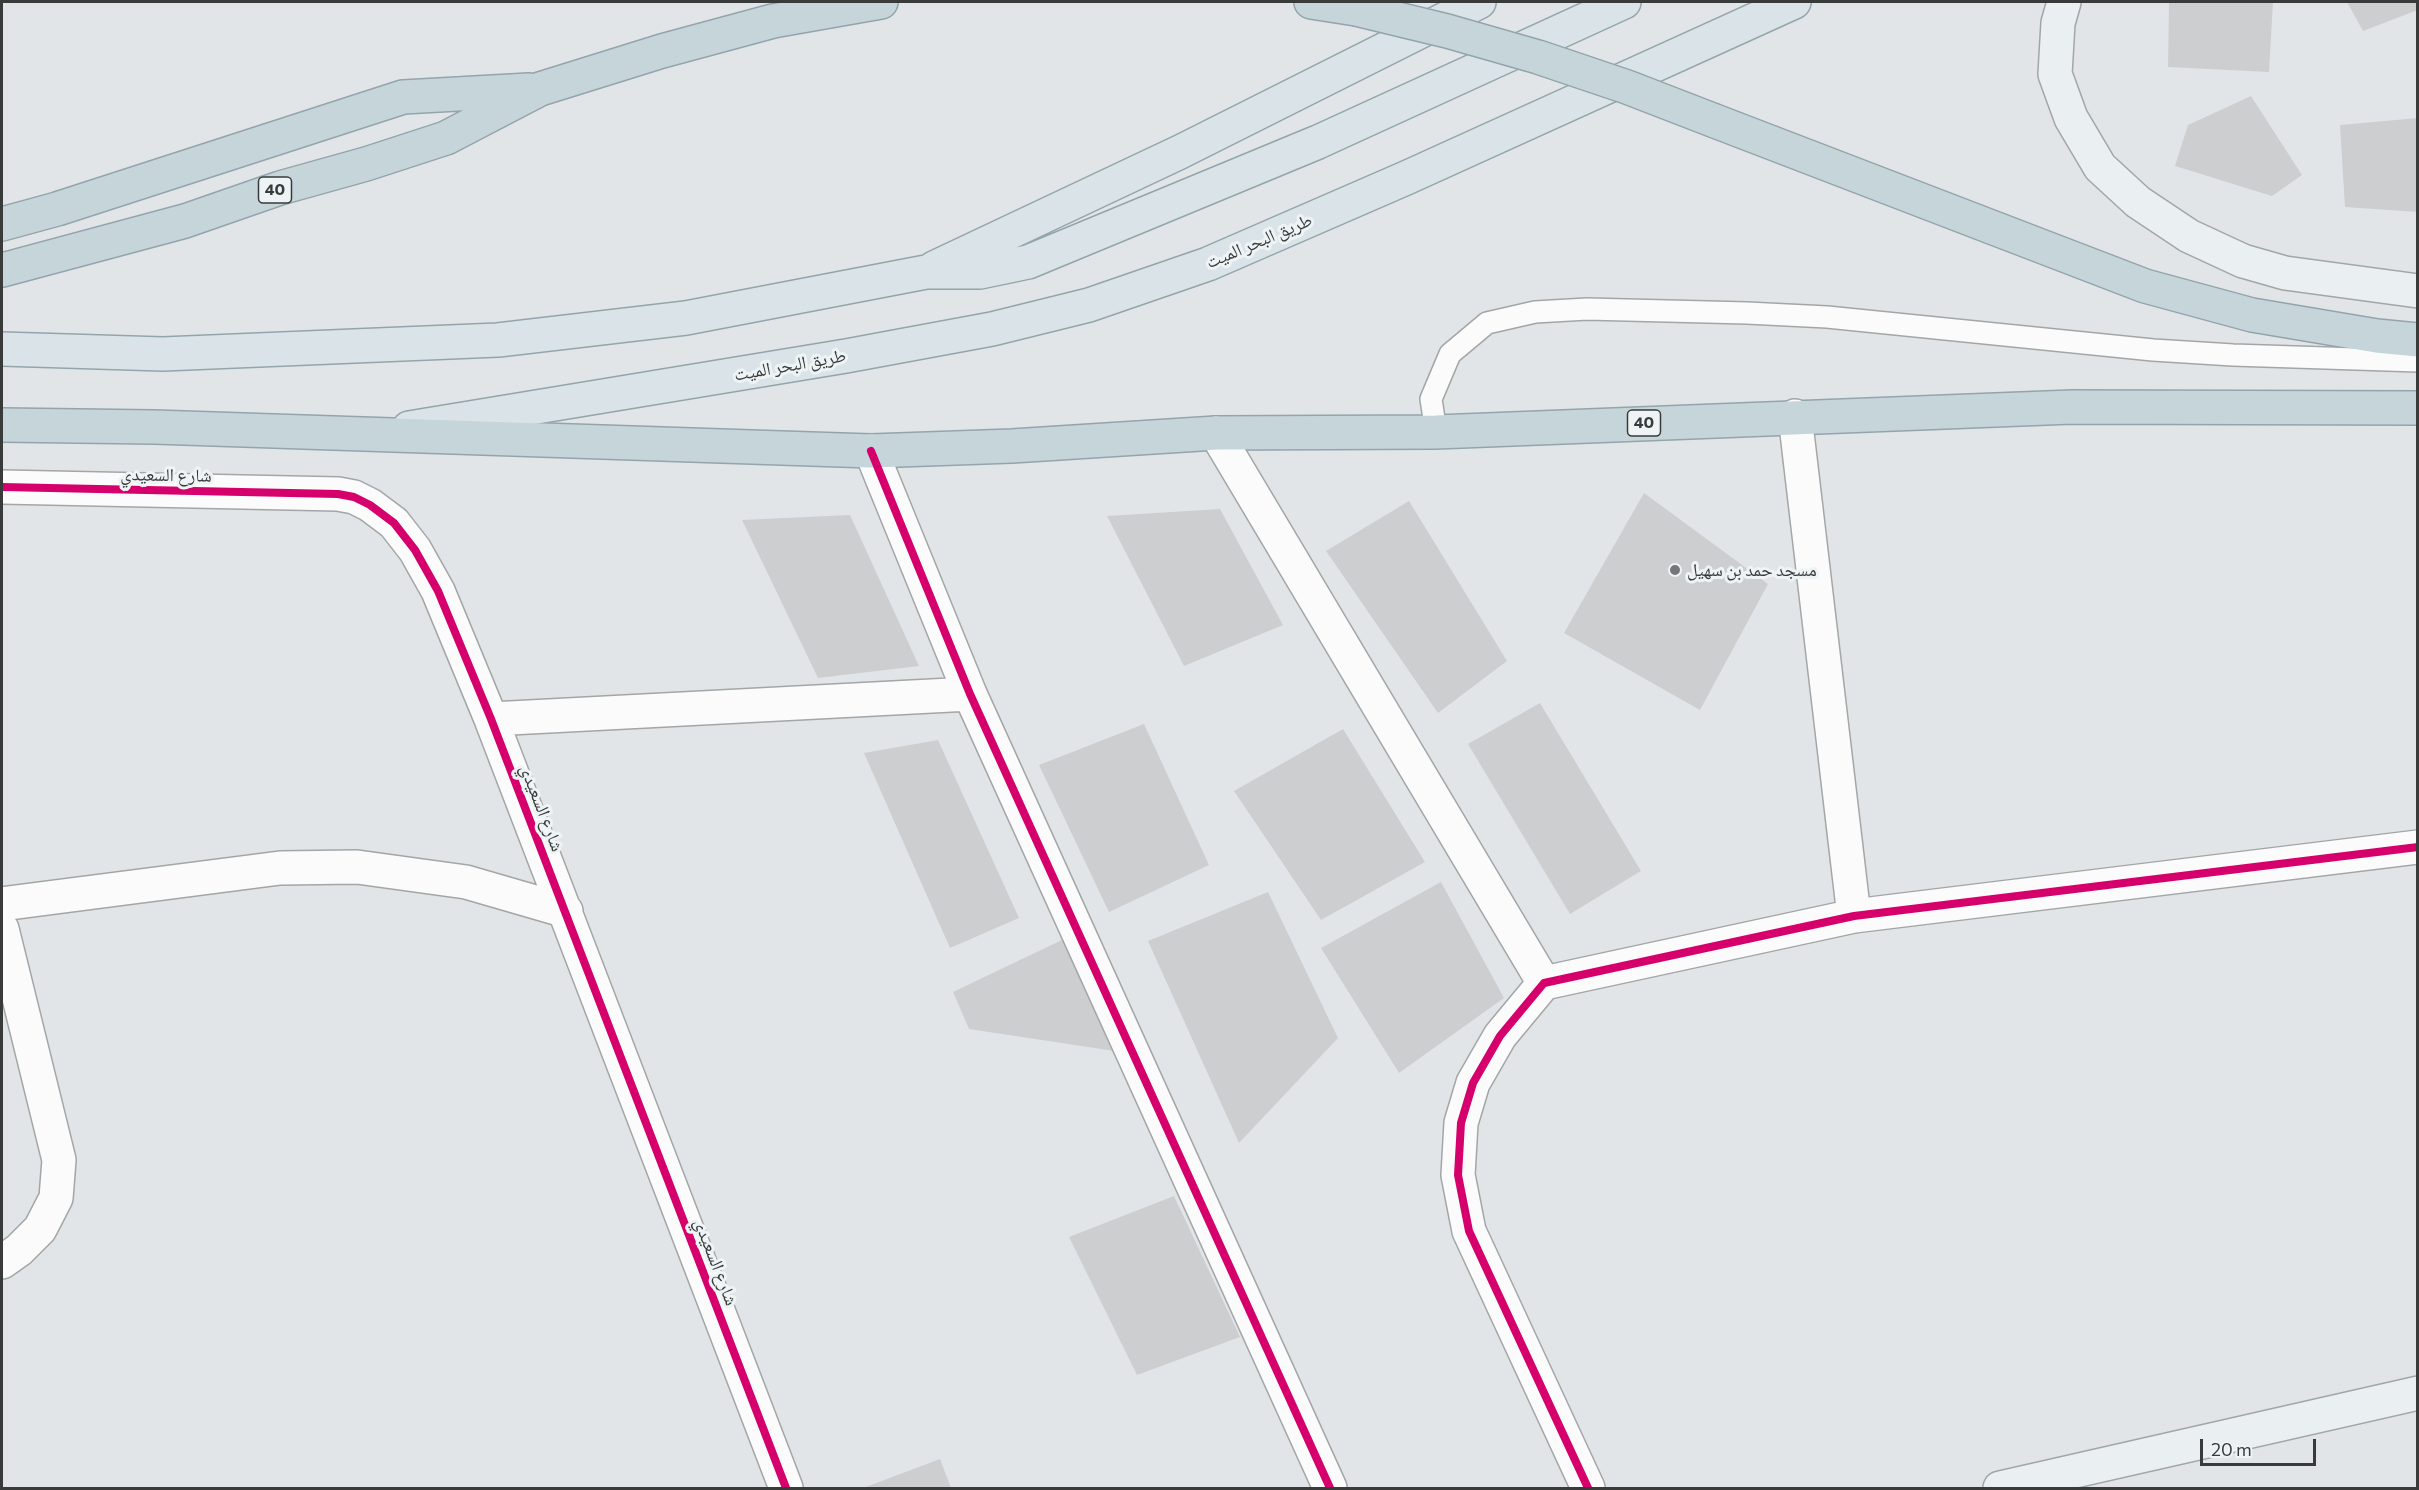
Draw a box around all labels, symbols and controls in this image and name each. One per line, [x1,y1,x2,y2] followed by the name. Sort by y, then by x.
[258,177,292,203] road number: 40
[1203,209,1315,273] street label: طريق البحر الميت
[732,345,848,385] street label: طريق البحر الميت
[1628,410,1660,436] road number: 40
[120,463,212,487] street label: شارع السعيدي
[1687,559,1817,581] place label: مسجد حمد بن سهيل
[1668,563,1682,577] marker: مسجد حمد بن سهيل
[516,762,568,854] street label: شارع السعيدي
[690,1216,742,1308] street label: شارع السعيدي
[2203,1427,2318,1465] scale bar
[2211,1438,2252,1460] text: 20 m

